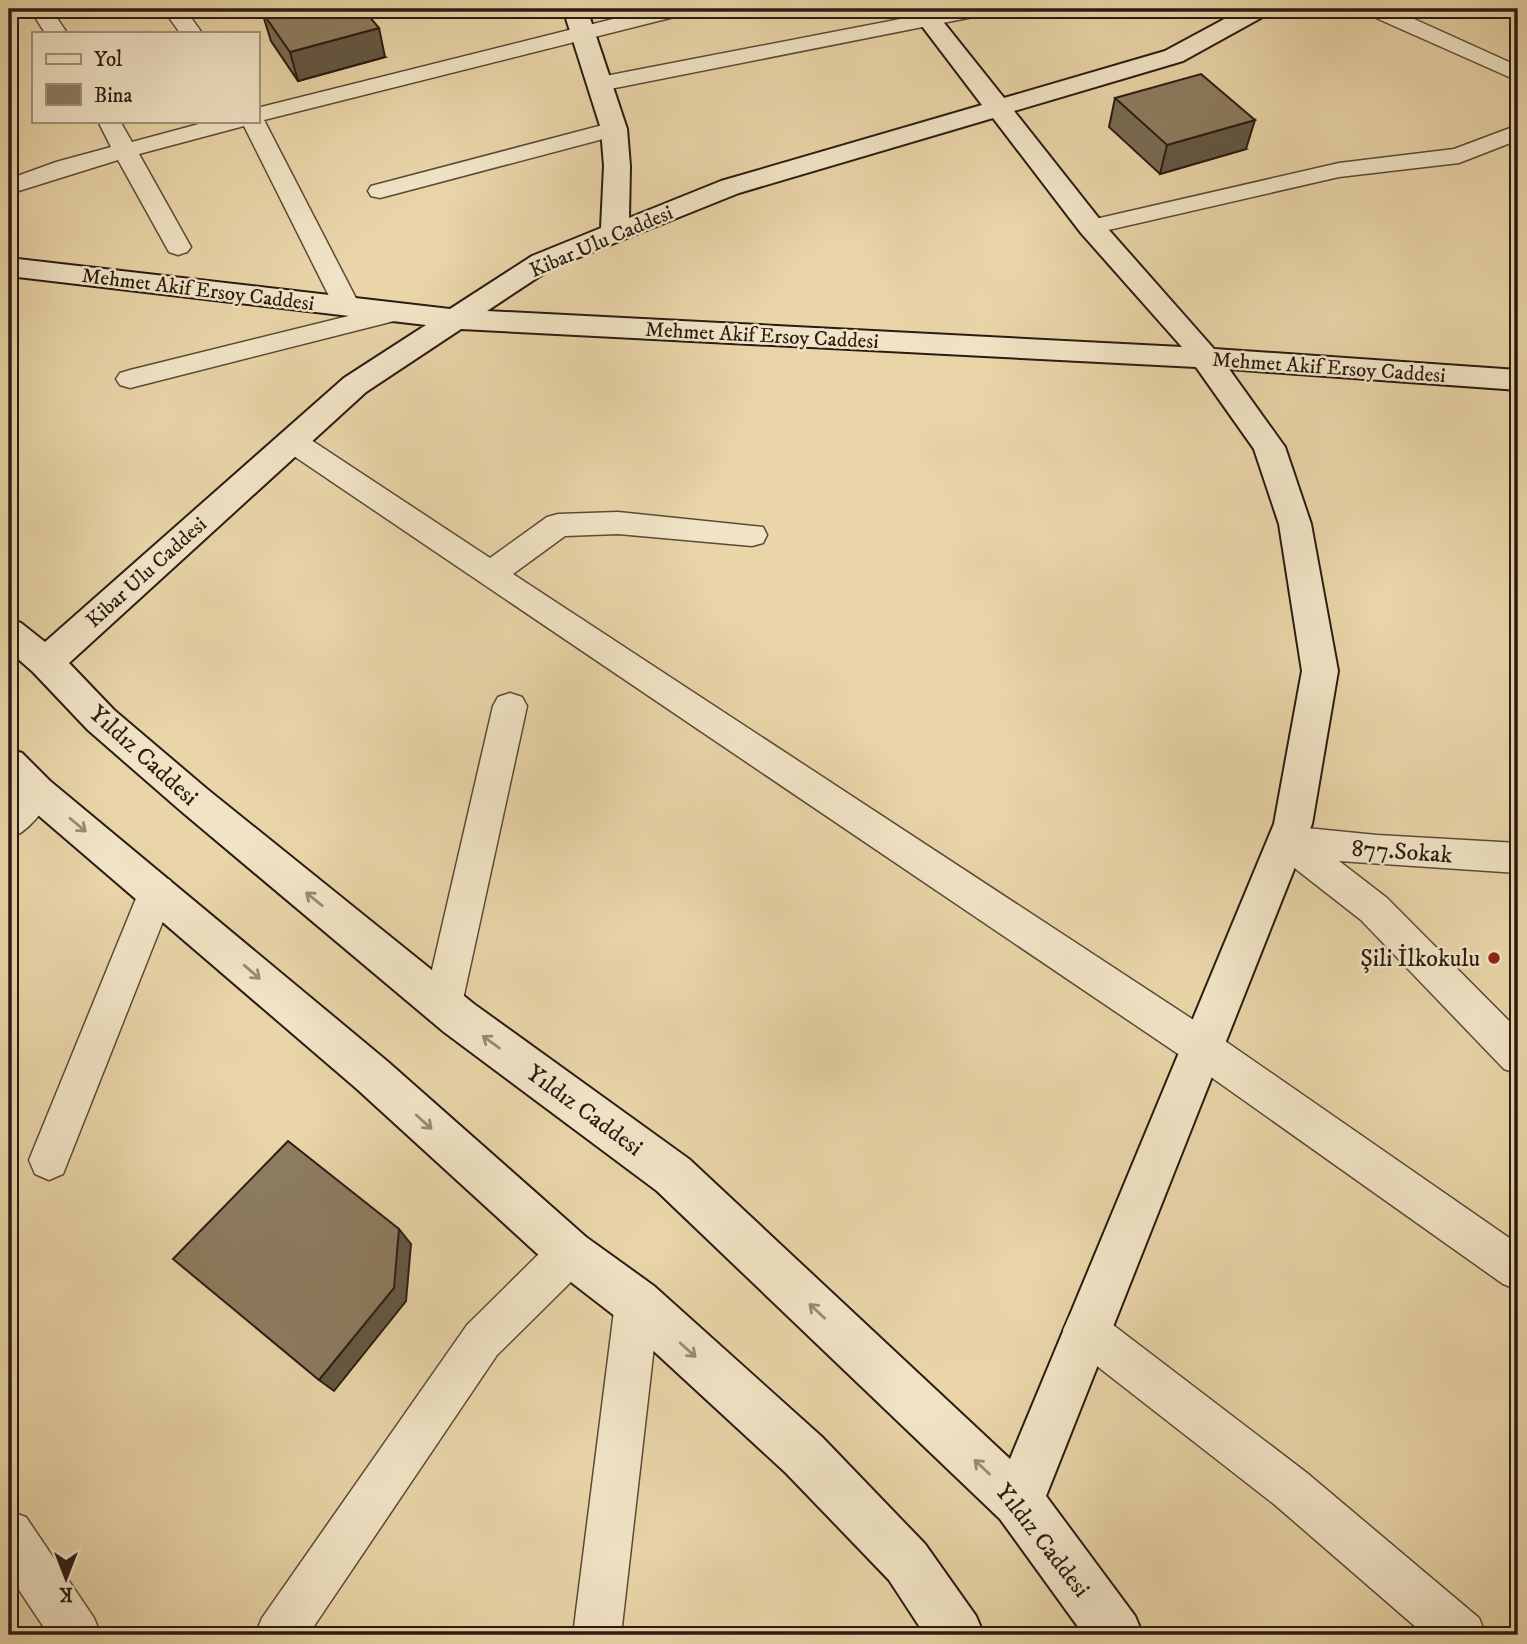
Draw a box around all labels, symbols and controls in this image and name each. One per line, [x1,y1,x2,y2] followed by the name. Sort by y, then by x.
[32,32,259,122] legend
[94,47,123,73] text: Yol
[94,83,133,109] text: Bina
[526,200,677,284] street label: Kibar Ulu Caddesi
[80,263,316,317] street label: Mehmet Akif Ersoy Caddesi
[644,317,879,355] street label: Mehmet Akif Ersoy Caddesi
[1211,347,1447,389] street label: Mehmet Akif Ersoy Caddesi
[81,512,212,634] street label: Kibar Ulu Caddesi
[83,699,204,813] street label: Yıldız Caddesi
[69,818,87,833] one-way arrow
[1350,834,1453,870] street label: 877.Sokak
[305,891,323,907] one-way arrow
[1360,943,1480,974] place label: Şili İlkokulu
[1486,950,1502,966] marker: Şili İlkokulu
[243,964,261,980] one-way arrow
[482,1034,501,1049] one-way arrow
[520,1059,648,1163] street label: Yıldız Caddesi
[415,1113,432,1130] one-way arrow
[809,1302,826,1319] one-way arrow
[679,1342,697,1358] one-way arrow
[974,1459,991,1476] one-way arrow
[988,1478,1096,1604] street label: Yıldız Caddesi
[32,1542,102,1612] north arrow
[59,1582,73,1605] text: K

